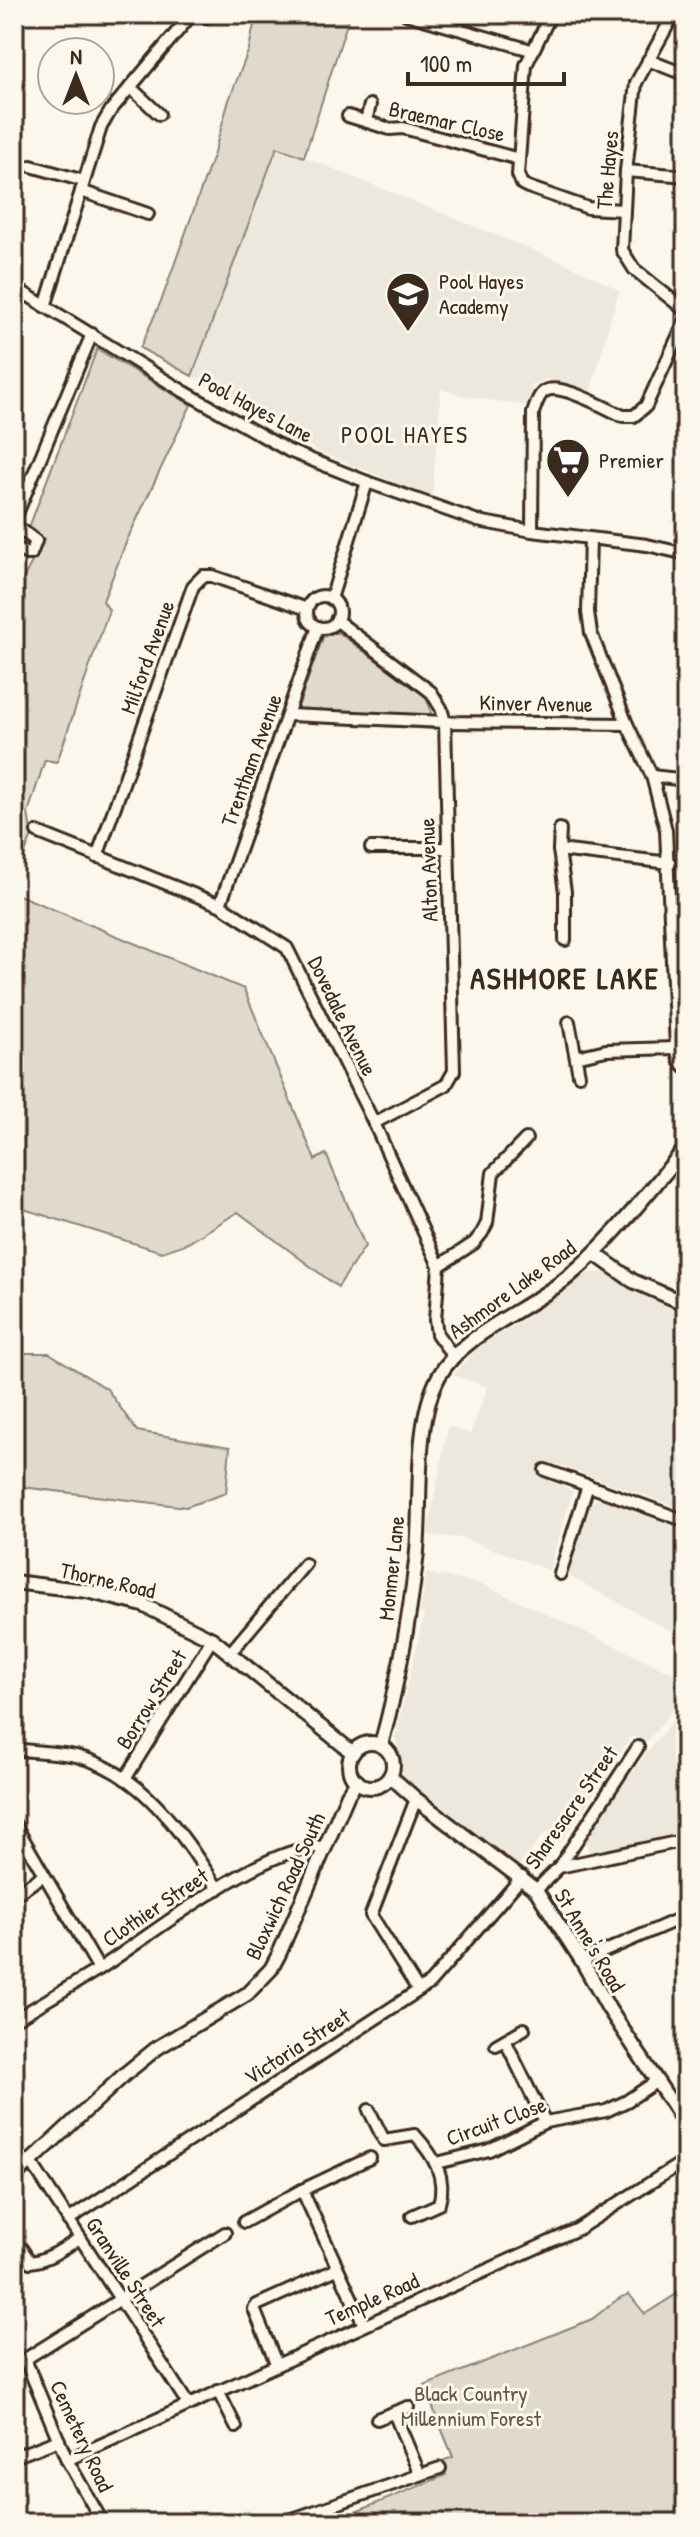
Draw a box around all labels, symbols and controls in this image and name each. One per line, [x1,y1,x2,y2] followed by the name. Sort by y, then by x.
[36,36,116,116] north arrow
[408,36,564,86] scale bar
[70,41,82,71] text: N
[420,47,472,79] text: 100 m
[386,93,508,149] street label: Braemar Close
[589,129,625,211] street label: The Hayes
[439,266,524,321] place label: Pool Hayes Academy
[384,270,432,333] school or university icon: Pool Hayes Academy
[194,364,319,450] street label: Pool Hayes Lane
[341,418,469,450] district label: POOL HAYES
[544,436,592,499] supermarket icon: Premier
[599,445,664,475] place label: Premier
[113,596,181,718] street label: Milford Avenue
[479,687,593,719] street label: Kinver Avenue
[213,689,289,830] street label: Trentham Avenue
[411,817,445,922] street label: Alton Avenue
[301,951,385,1081] street label: Dovedale Avenue
[470,958,660,998] district label: ASHMORE LAKE
[442,1232,582,1345] street label: Ashmore Lake Road
[371,1514,411,1622] street label: Monmer Lane
[58,1555,159,1606] street label: Thorne Road
[109,1643,194,1755] street label: Borrow Street
[517,1739,625,1875] street label: Sharesacre Street
[238,1807,332,1965] street label: Bloxwich Road South
[96,1860,214,1954] street label: Clothier Street
[547,1883,633,1997] street label: St Anne's Road
[238,2000,356,2091] street label: Victoria Street
[442,2089,550,2153] street label: Circuit Close
[79,2211,173,2333] street label: Granville Street
[321,2265,424,2333] street label: Temple Road
[43,2375,121,2497] street label: Cemetery Road
[401,2378,542,2433] park label: Black Country Millennium Forest

